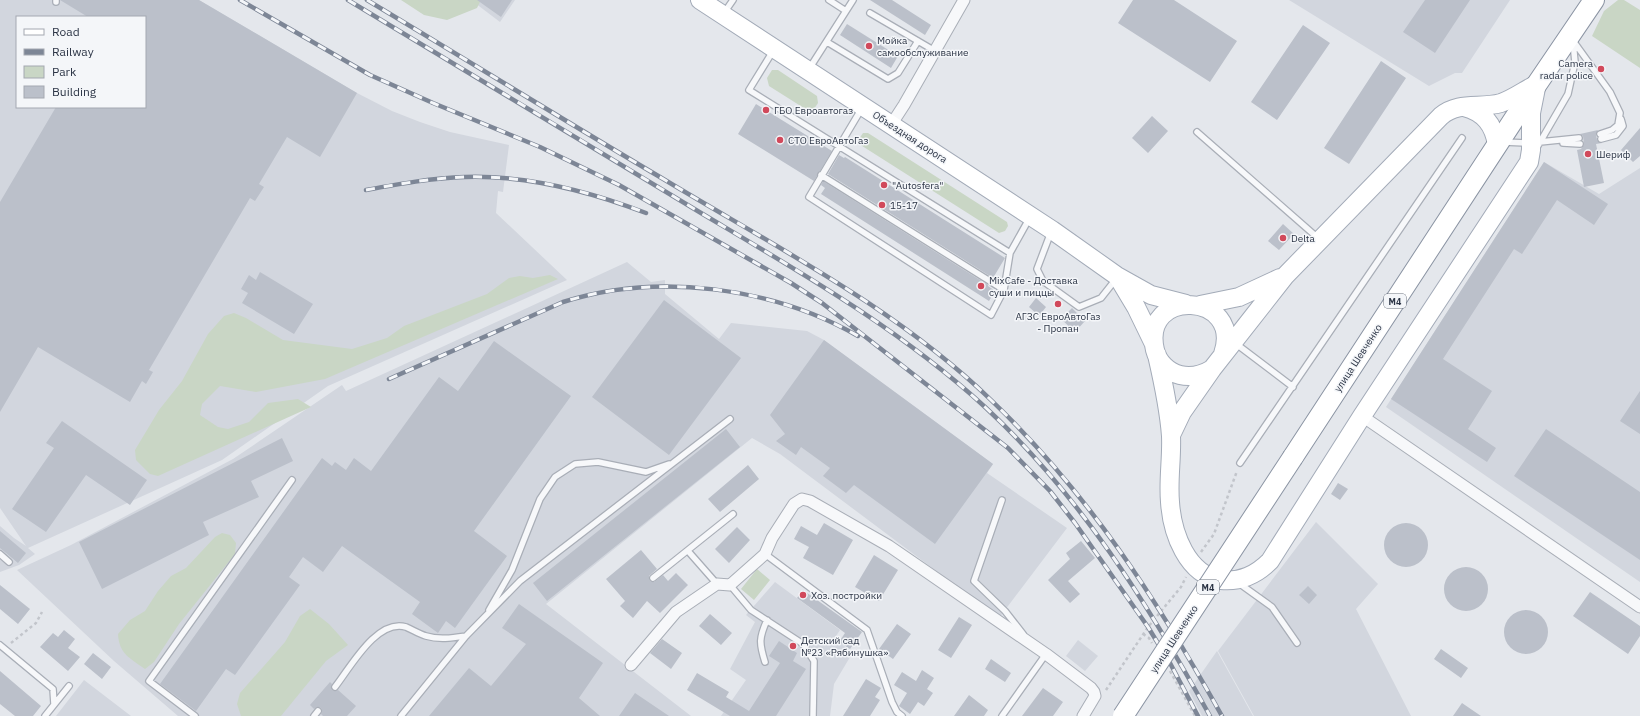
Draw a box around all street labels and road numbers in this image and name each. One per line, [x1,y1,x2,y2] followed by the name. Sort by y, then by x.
[870,108,950,166] street label: Объездная дорога
[1384,294,1406,308] road number: M4
[1331,321,1385,394] street label: улица Шевченко
[1197,580,1219,594] road number: M4
[1147,602,1201,675] street label: улица Шевченко

